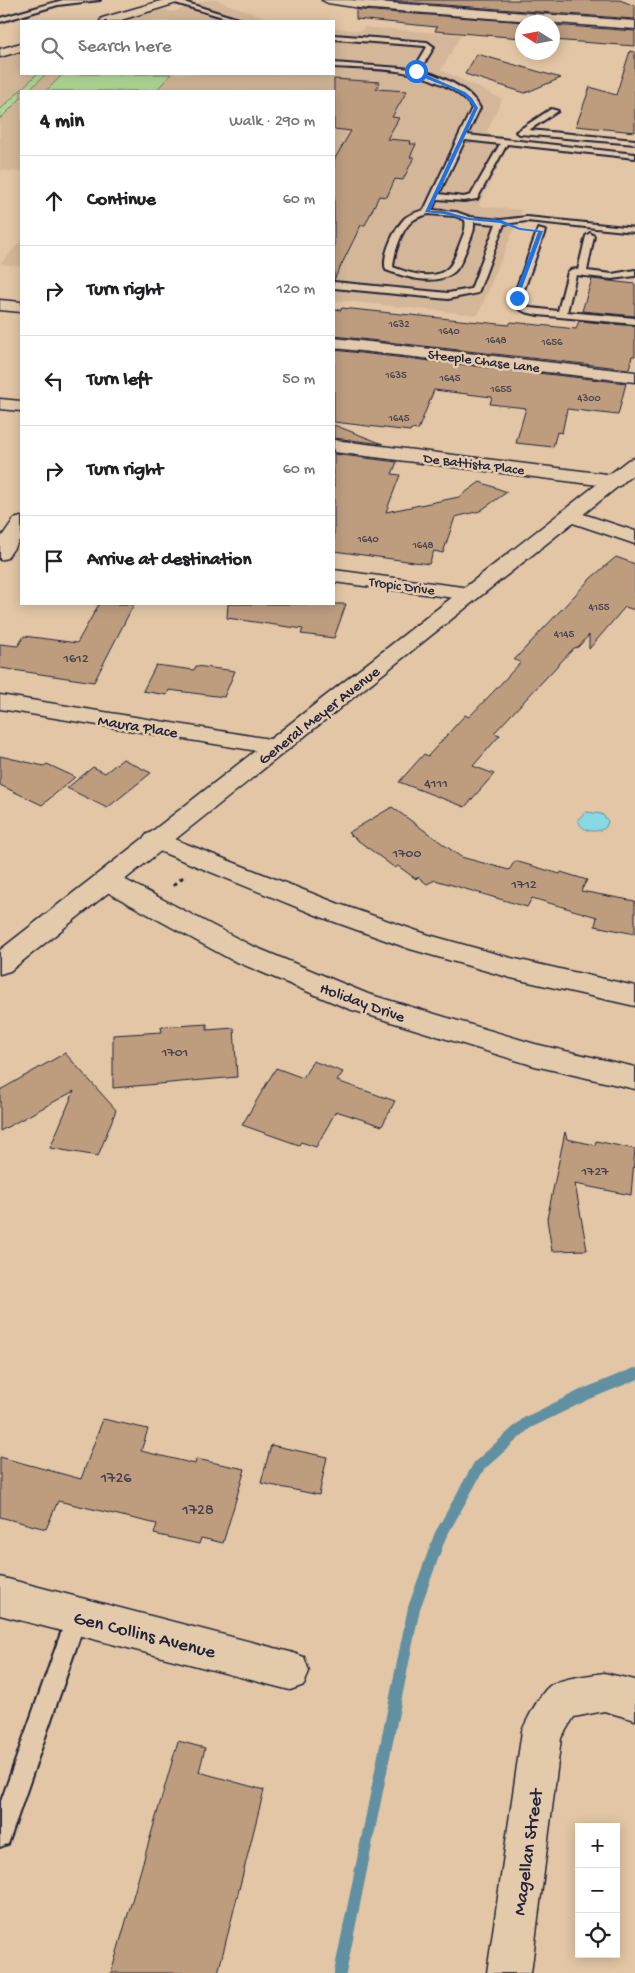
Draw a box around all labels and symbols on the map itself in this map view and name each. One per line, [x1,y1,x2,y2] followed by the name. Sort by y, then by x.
[515,15,560,60] north arrow
[405,60,428,83] route start
[506,287,529,310] route end
[387,319,410,331] house number: 1632
[437,326,460,338] house number: 1640
[484,335,507,347] house number: 1648
[540,337,563,349] house number: 1656
[427,347,541,378] street label: Steeple Chase Lane
[384,370,407,382] house number: 1635
[438,373,461,385] house number: 1645
[489,384,512,396] house number: 1655
[577,393,601,405] house number: 4300
[387,413,410,425] house number: 1645
[421,451,526,480] street label: De Battista Place
[356,534,379,546] house number: 1640
[411,540,434,552] house number: 1648
[367,574,436,601] street label: Tropic Drive
[588,602,610,614] house number: 4155
[554,629,575,641] house number: 4145
[62,651,89,668] house number: 1612
[256,663,385,770] street label: General Meyer Avenue
[96,713,180,744] street label: Maura Place
[424,776,448,793] house number: 4111
[392,846,421,863] house number: 1700
[510,877,537,894] house number: 1712
[317,980,408,1029] street label: Holiday Drive
[161,1045,188,1062] house number: 1701
[580,1164,609,1181] house number: 1727
[100,1470,132,1489] house number: 1726
[181,1502,214,1521] house number: 1728
[71,1608,218,1665] street label: Gen Collins Avenue
[509,1786,550,1917] street label: Magellan Street

